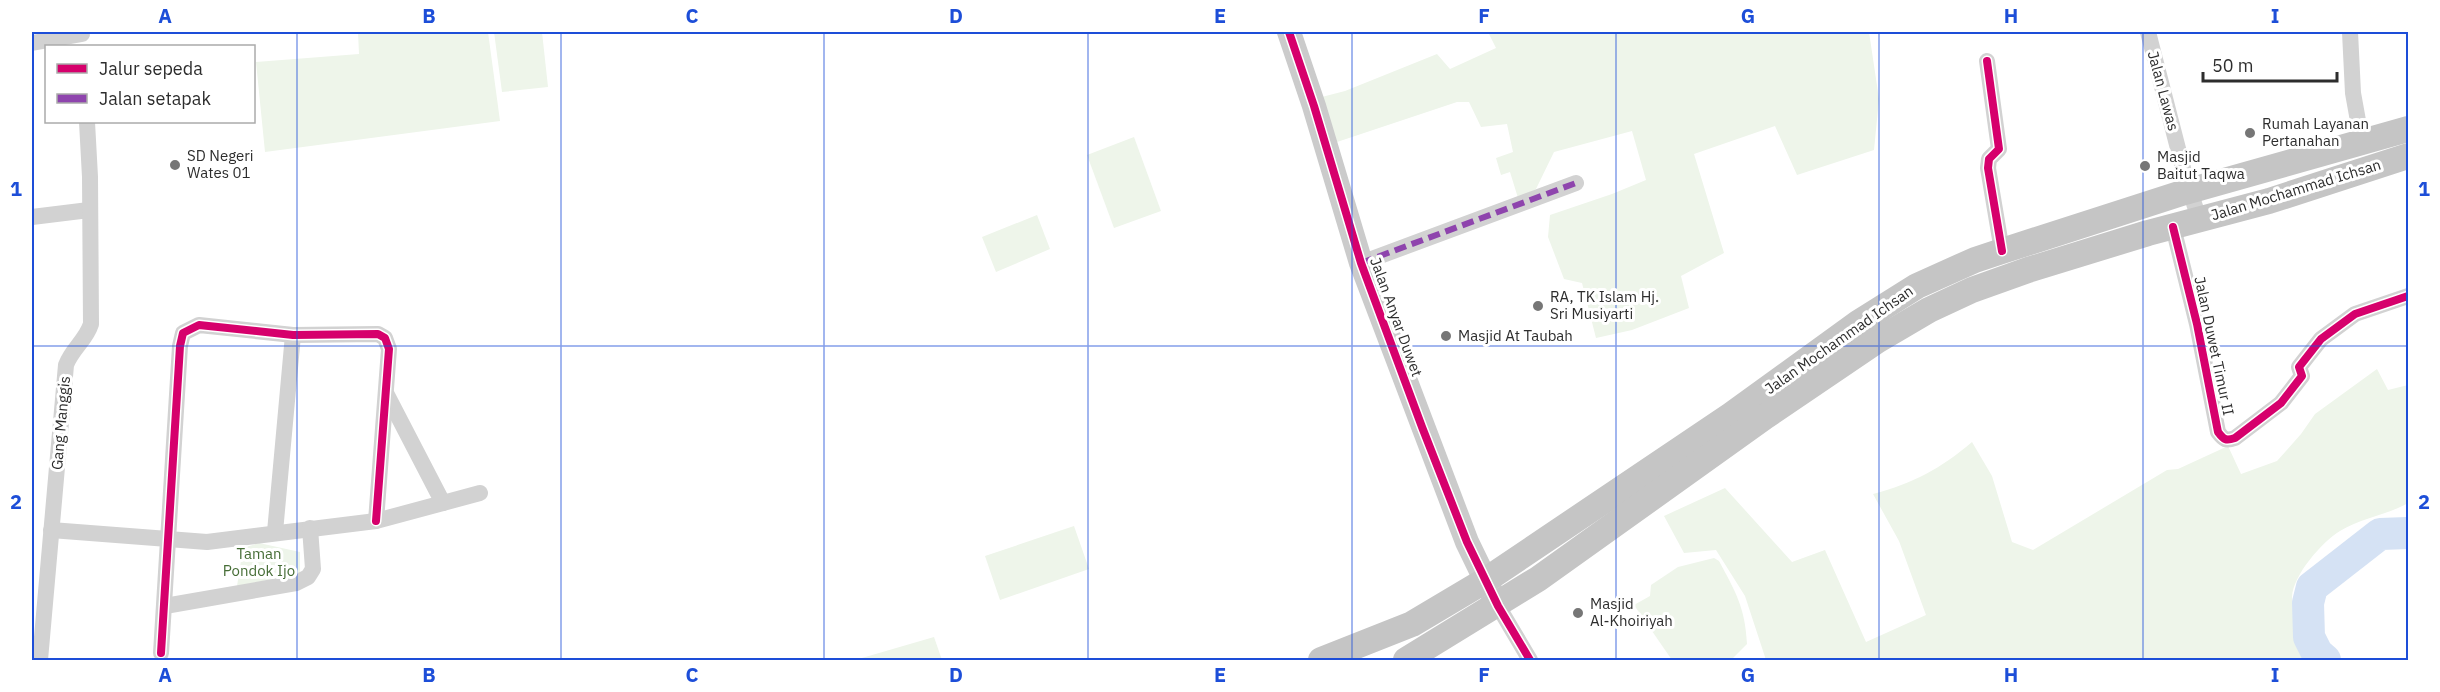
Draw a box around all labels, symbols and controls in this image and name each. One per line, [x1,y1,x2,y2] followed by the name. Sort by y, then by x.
[158,2,172,29] text: A
[422,2,436,29] text: B
[685,2,699,29] text: C
[949,2,963,29] text: D
[1214,2,1226,29] text: E
[1478,2,1490,29] text: F
[1741,2,1755,29] text: G
[2004,2,2018,29] text: H
[2271,2,2279,29] text: I
[45,45,255,123] legend
[2203,45,2336,83] scale bar
[2144,49,2183,133] street label: Jalan Lawas
[2212,54,2254,77] text: 50 m
[99,57,203,80] text: Jalur sepeda
[99,87,211,110] text: Jalan setapak
[2262,114,2369,150] place label: Rumah Layanan Pertanahan
[2243,126,2257,140] marker: Rumah Layanan Pertanahan
[187,146,253,182] place label: SD Negeri Wates 01
[2157,147,2245,183] place label: Masjid Baitut Taqwa
[2209,155,2383,224] street label: Jalan Mochammad Ichsan
[168,158,182,172] marker: SD Negeri Wates 01
[2138,159,2152,173] marker: Masjid Baitut Taqwa
[10,175,22,202] text: 1
[2418,175,2430,202] text: 1
[1366,255,1427,379] street label: Jalan Anyar Duwet
[2190,275,2239,417] street label: Jalan Duwet Timur II
[1761,281,1917,398] street label: Jalan Mochammad Ichsan
[1550,287,1659,323] place label: RA, TK Islam Hj. Sri Musiyarti
[1531,299,1545,313] marker: RA, TK Islam Hj. Sri Musiyarti
[1458,326,1573,345] place label: Masjid At Taubah
[1439,329,1453,343] marker: Masjid At Taubah
[47,375,74,471] street label: Gang Manggis
[10,488,22,515] text: 2
[2418,488,2430,515] text: 2
[223,544,295,580] park label: Taman Pondok Ijo
[1590,594,1673,630] place label: Masjid Al-Khoiriyah
[1571,606,1585,620] marker: Masjid Al-Khoiriyah
[158,661,172,688] text: A
[422,661,436,688] text: B
[685,661,699,688] text: C
[949,661,963,688] text: D
[1214,661,1226,688] text: E
[1478,661,1490,688] text: F
[1741,661,1755,688] text: G
[2004,661,2018,688] text: H
[2271,661,2279,688] text: I

